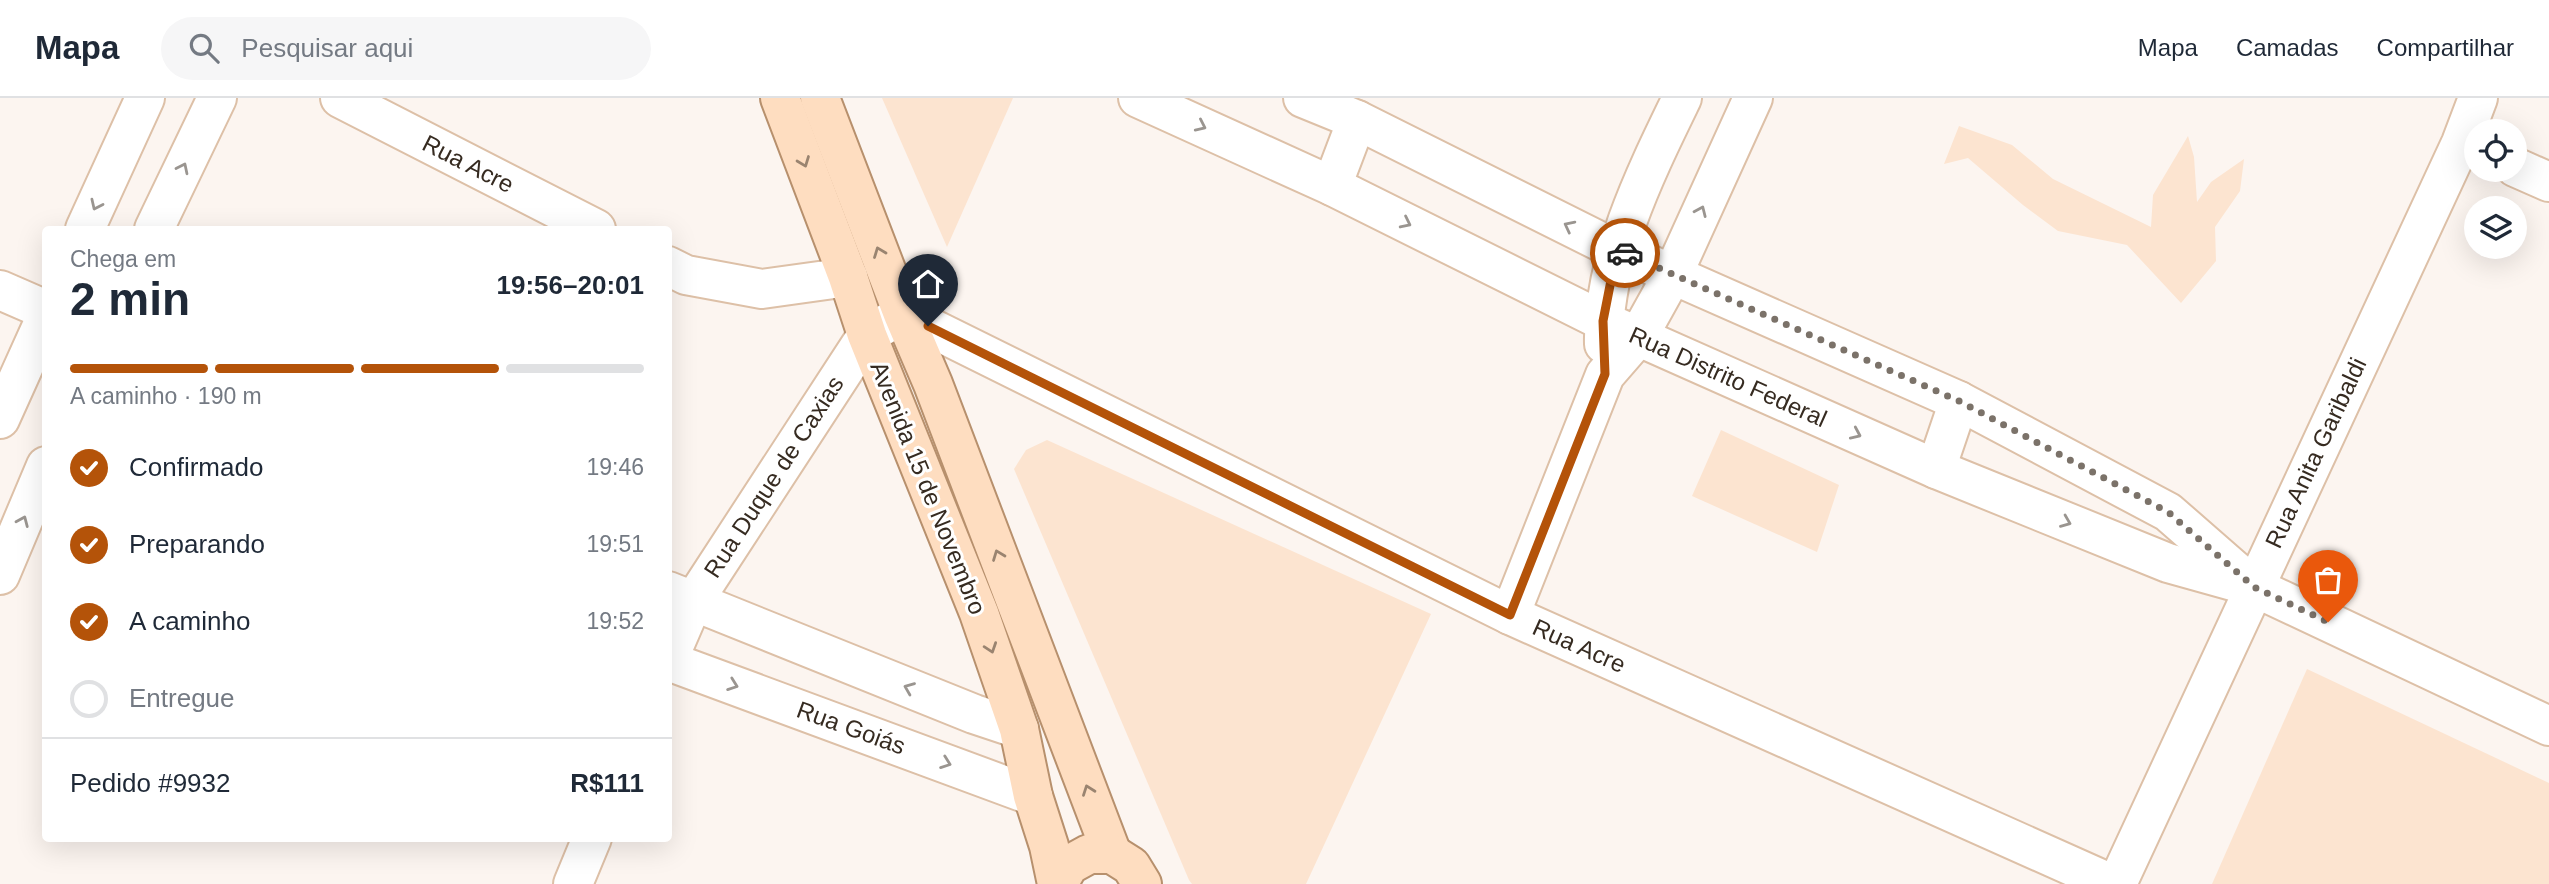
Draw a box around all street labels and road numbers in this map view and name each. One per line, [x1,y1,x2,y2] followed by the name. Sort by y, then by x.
[418,129,518,198] street label: Rua Acre
[1625,321,1831,432] street label: Rua Distrito Federal
[2260,353,2371,552] street label: Rua Anita Garibaldi
[865,357,992,618] street label: Avenida 15 de Novembro
[698,371,849,583] street label: Rua Duque de Caxias
[1529,613,1630,678] street label: Rua Acre
[793,695,909,760] street label: Rua Goiás

